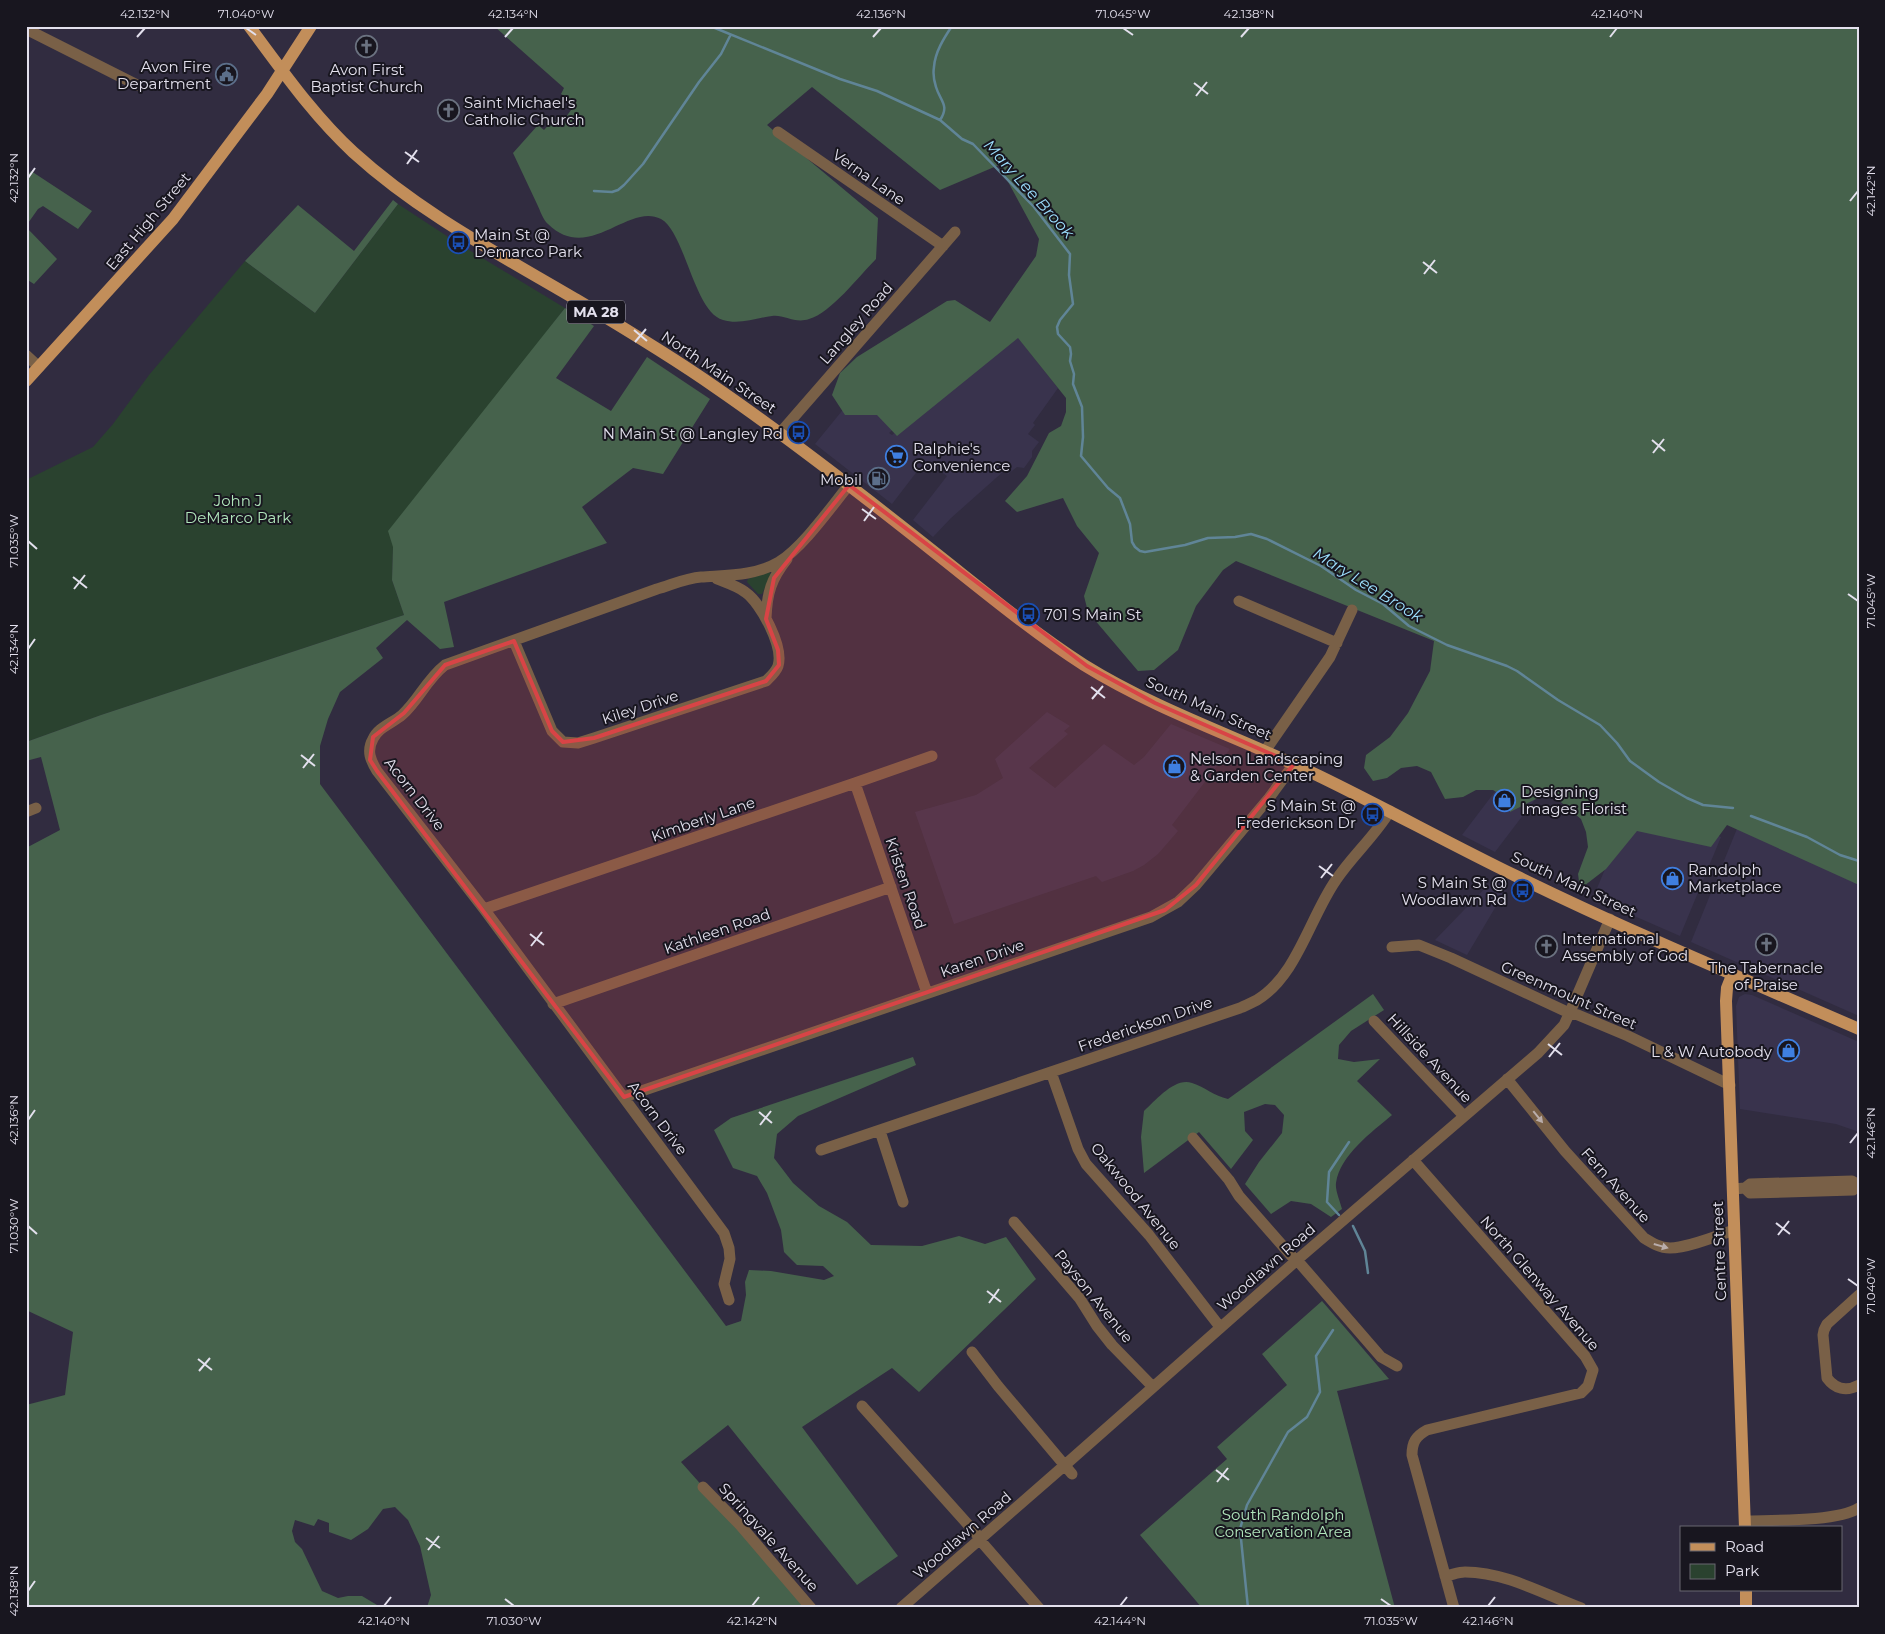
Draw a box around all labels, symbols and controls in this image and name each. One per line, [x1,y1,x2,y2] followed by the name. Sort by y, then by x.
[120,6,170,21] text: 42.132°N
[218,6,274,21] text: 71.040°W
[488,6,538,21] text: 42.134°N
[856,6,906,21] text: 42.136°N
[1095,6,1151,21] text: 71.045°W
[1224,6,1274,21] text: 42.138°N
[1591,6,1643,21] text: 42.140°N
[355,34,379,58] church icon: Avon First Baptist Church
[117,57,211,93] place label: Avon Fire Department
[311,60,423,96] place label: Avon First Baptist Church
[215,63,239,87] public building icon: Avon Fire Department
[464,93,585,129] place label: Saint Michael's Catholic Church
[436,99,460,123] church icon: Saint Michael's Catholic Church
[980,136,1079,243] water label: Mary Lee Brook
[829,145,909,209] street label: Verna Lane
[6,153,21,203] text: 42.132°N
[1863,165,1878,217] text: 42.142°N
[101,168,195,274] street label: East High Street
[474,225,582,261] place label: Main St @ Demarco Park
[446,231,470,255] bus stop icon: Main St @ Demarco Park
[815,278,897,368] street label: Langley Road
[567,300,625,324] road number: MA 28
[658,326,780,418] street label: North Main Street
[787,421,811,445] bus stop icon: N Main St @ Langley Rd
[603,424,783,443] place label: N Main St @ Langley Rd
[913,439,1010,475] place label: Ralphie's Convenience
[885,445,909,469] supermarket icon: Ralphie's Convenience
[866,467,890,491] fuel station icon: Mobil
[820,470,862,489] place label: Mobil
[185,491,291,527] park label: John J DeMarco Park
[6,514,21,568] text: 71.035°W
[1310,544,1428,627] water label: Mary Lee Brook
[1863,573,1878,629] text: 71.045°W
[1016,602,1040,626] bus stop icon: 701 S Main St
[1044,605,1142,624] place label: 701 S Main St
[6,624,21,674] text: 42.134°N
[1143,672,1275,744] street label: South Main Street
[599,686,681,728] street label: Kiley Drive
[1190,749,1343,785] place label: Nelson Landscaping & Garden Center
[381,754,449,834] street label: Acorn Drive
[1162,755,1186,779] shop icon: Nelson Landscaping & Garden Center
[1521,782,1627,818] place label: Designing Images Florist
[1493,788,1517,812] shop icon: Designing Images Florist
[649,792,757,846] street label: Kimberly Lane
[1236,796,1356,832] place label: S Main St @ Frederickson Dr
[1360,802,1384,826] bus stop icon: S Main St @ Frederickson Dr
[881,835,931,931] street label: Kristen Road
[1509,847,1639,921] street label: South Main Street
[1688,860,1781,896] place label: Randolph Marketplace
[1660,866,1684,890] shop icon: Randolph Marketplace
[1401,873,1507,909] place label: S Main St @ Woodlawn Rd
[1511,879,1535,903] bus stop icon: S Main St @ Woodlawn Rd
[661,904,773,958] street label: Kathleen Road
[1562,929,1688,965] place label: International Assembly of God
[1754,932,1778,956] church icon: The Tabernacle of Praise
[938,935,1026,981] street label: Karen Drive
[1534,935,1558,959] church icon: International Assembly of God
[1498,957,1640,1033] street label: Greenmount Street
[1709,958,1823,994] place label: The Tabernacle of Praise
[1075,992,1215,1056] street label: Frederickson Drive
[1384,1009,1476,1107] street label: Hillside Avenue
[1776,1039,1800,1063] shop icon: L & W Autobody
[1651,1042,1773,1061] place label: L & W Autobody
[624,1077,692,1159] street label: Acorn Drive
[6,1095,21,1145] text: 42.136°N
[1863,1107,1878,1159] text: 42.146°N
[1533,1110,1543,1124] one-way arrow
[1087,1139,1185,1253] street label: Oakwood Avenue
[1577,1143,1655,1227] street label: Fern Avenue
[6,1198,21,1254] text: 71.030°W
[1708,1201,1730,1301] street label: Centre Street
[1476,1212,1604,1354] street label: North Glenway Avenue
[1213,1219,1319,1315] street label: Woodlawn Road
[1654,1242,1669,1250] one-way arrow
[1051,1246,1137,1346] street label: Payson Avenue
[1863,1258,1878,1314] text: 71.040°W
[715,1479,823,1595] street label: Springvale Avenue
[909,1487,1015,1583] street label: Woodlawn Road
[1214,1505,1352,1541] park label: South Randolph Conservation Area
[1680,1526,1842,1592] legend
[1725,1537,1764,1556] text: Road
[1725,1561,1759,1580] text: Park
[6,1566,21,1616] text: 42.138°N
[358,1613,410,1628] text: 42.140°N
[486,1613,542,1628] text: 71.030°W
[726,1613,778,1628] text: 42.142°N
[1094,1613,1146,1628] text: 42.144°N
[1364,1613,1418,1628] text: 71.035°W
[1462,1613,1514,1628] text: 42.146°N

